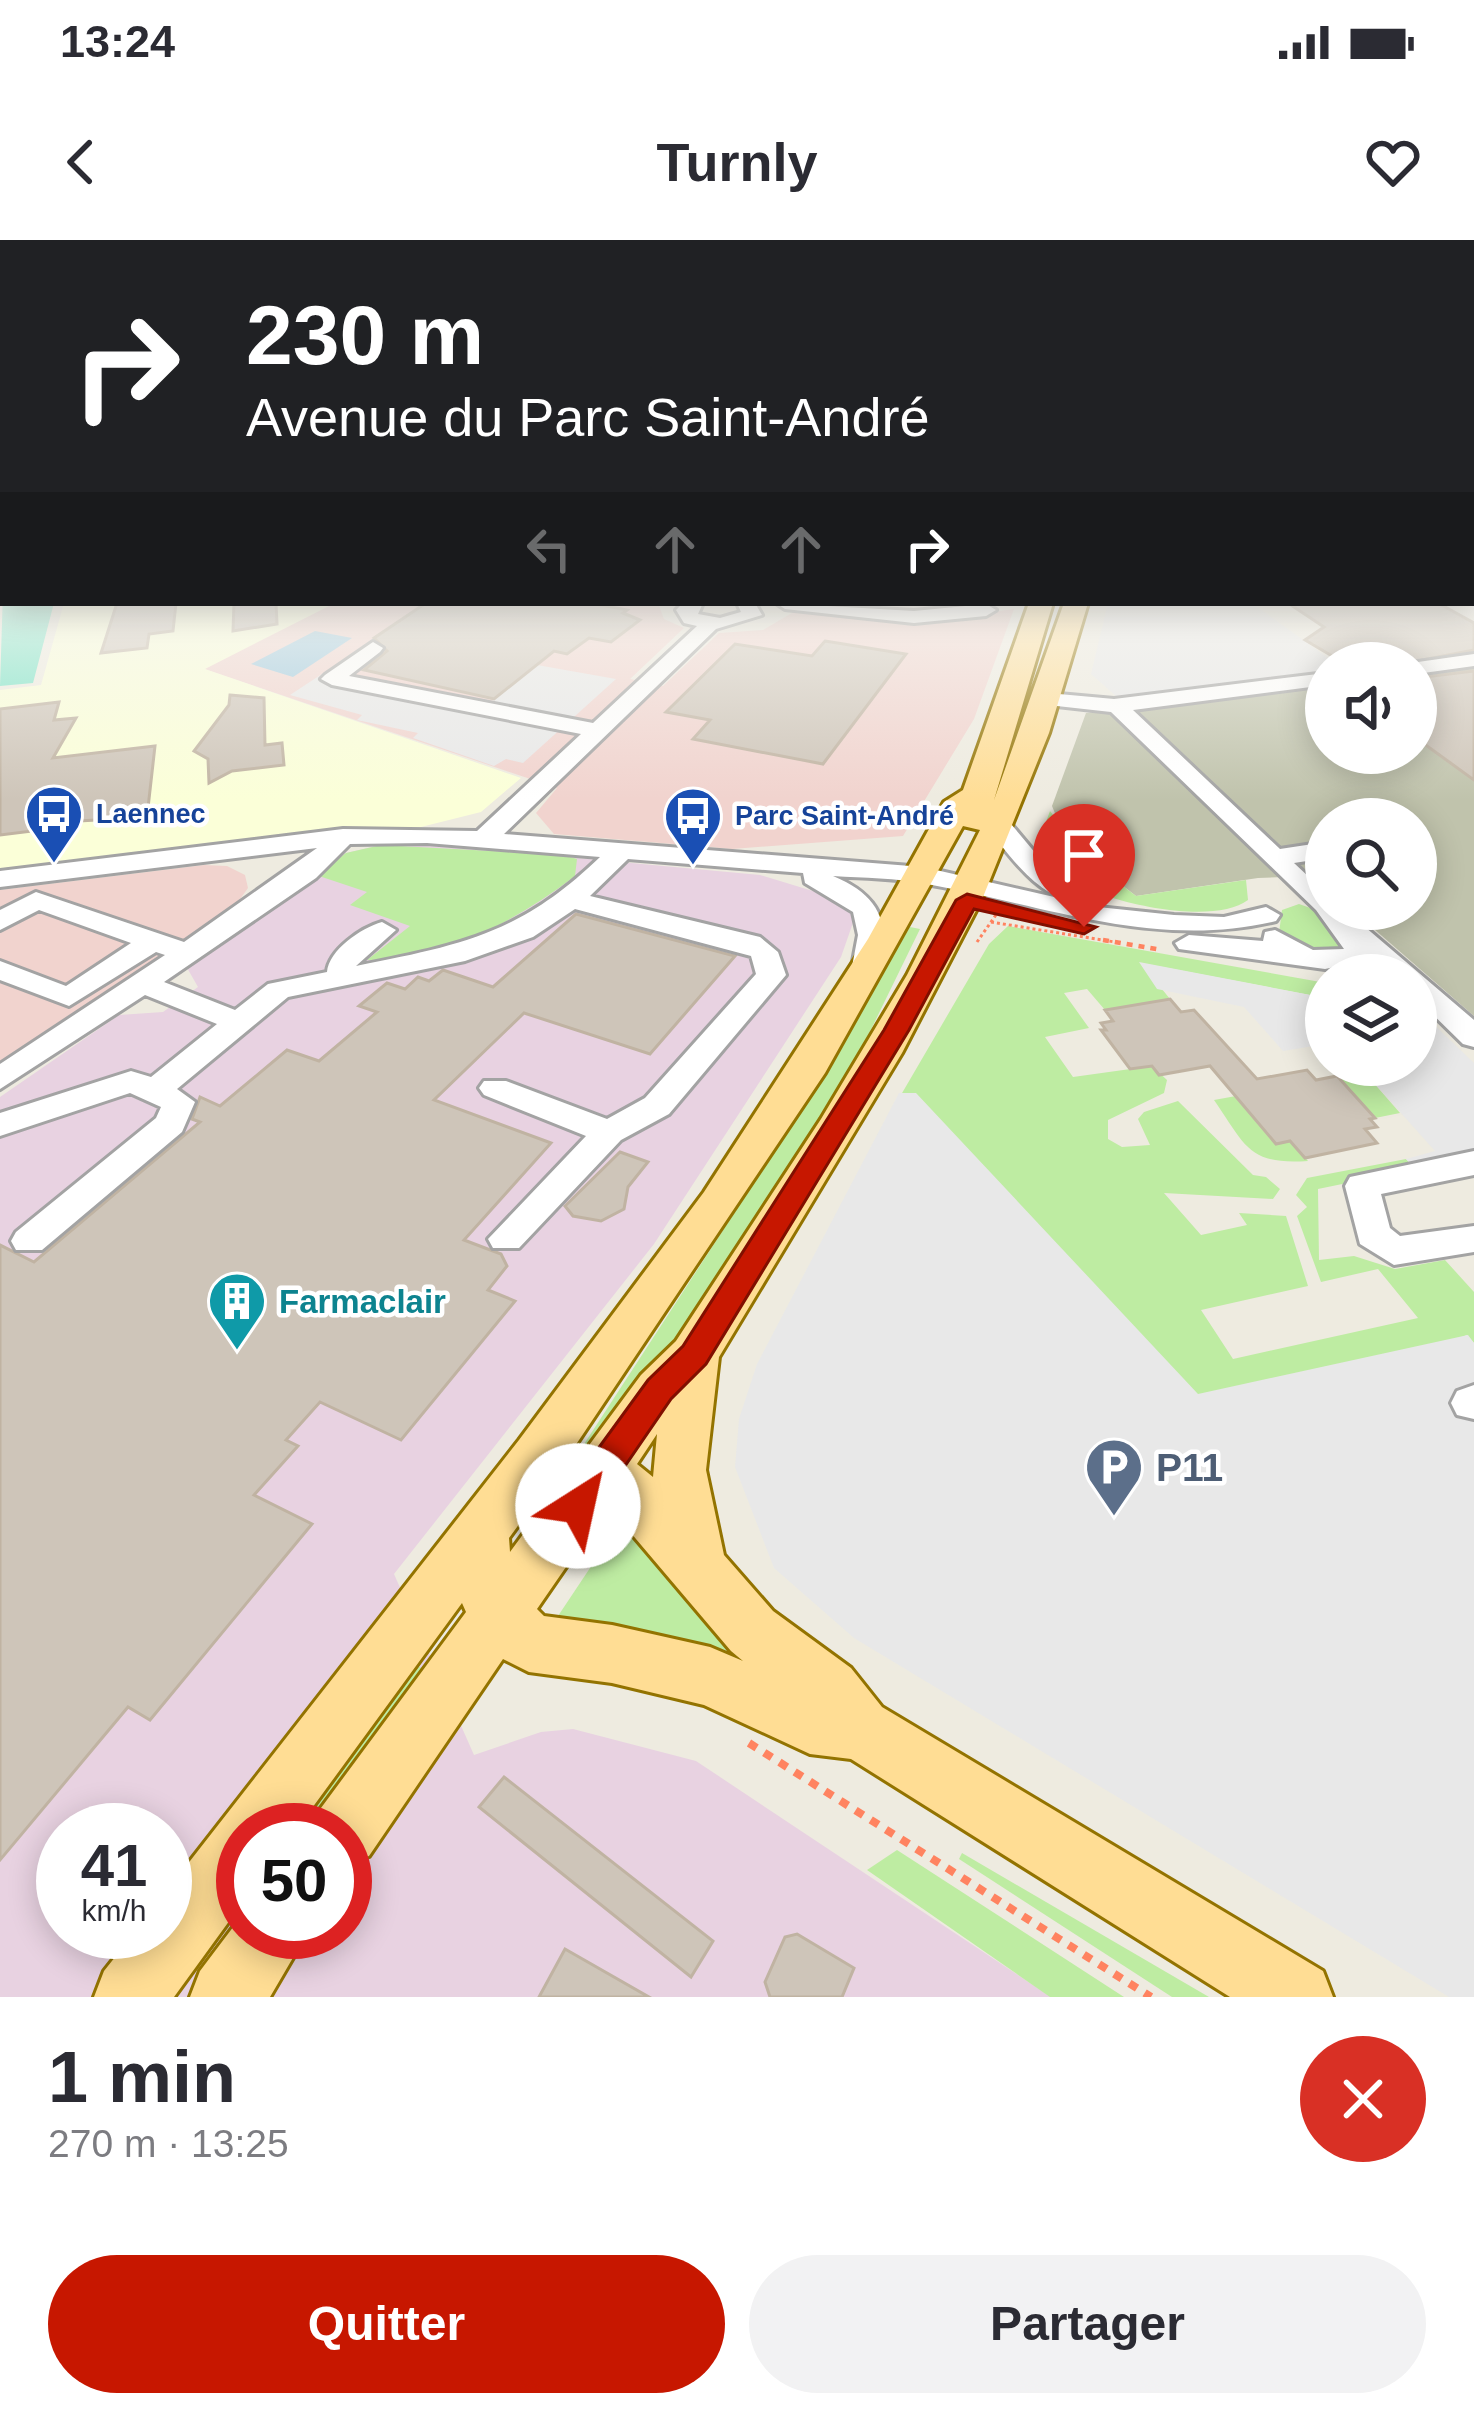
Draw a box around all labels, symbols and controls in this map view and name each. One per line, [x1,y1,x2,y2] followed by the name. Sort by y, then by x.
[60,16,175,67] text: 13:24
[48,129,114,195] icon: back
[1360,129,1426,195] icon: heart
[657,132,818,192] text: Turnly
[48,288,204,444] icon: right
[246,288,484,382] text: 230 m
[246,387,929,447] text: Avenue du Parc Saint-André
[516,516,582,582] icon: left
[642,516,708,582] icon: ahead
[768,516,834,582] icon: ahead
[894,516,960,582] icon: right
[1305,642,1437,1086] map controls
[1305,642,1437,774] button: sound
[23,783,85,865] bus stop icon: Laennec
[662,785,724,867] bus stop icon: Parc Saint-André
[1305,798,1437,930] button: search
[96,799,206,829] place label: Laennec
[735,801,954,831] place label: Parc Saint-André
[1033,804,1135,927] pin
[1051,822,1117,888] icon: arrive
[1305,954,1437,1086] button: layers
[206,1270,268,1352] building icon: Farmaclair
[279,1283,446,1320] place label: Farmaclair
[1083,1436,1145,1518] parking icon: P11
[515,1443,641,1569] position arrow
[1156,1446,1223,1489] place label: P11
[216,1803,372,1959] speed limit sign: 50
[81,1832,147,1899] text: 41
[81,1894,147,1927] text: km/h
[1300,2036,1426,2162] button: close
[48,2037,236,2117] text: 1 min
[48,2122,289,2165] text: 270 m · 13:25
[48,2255,725,2393] button: Quitter
[749,2255,1426,2393] button: Partager

